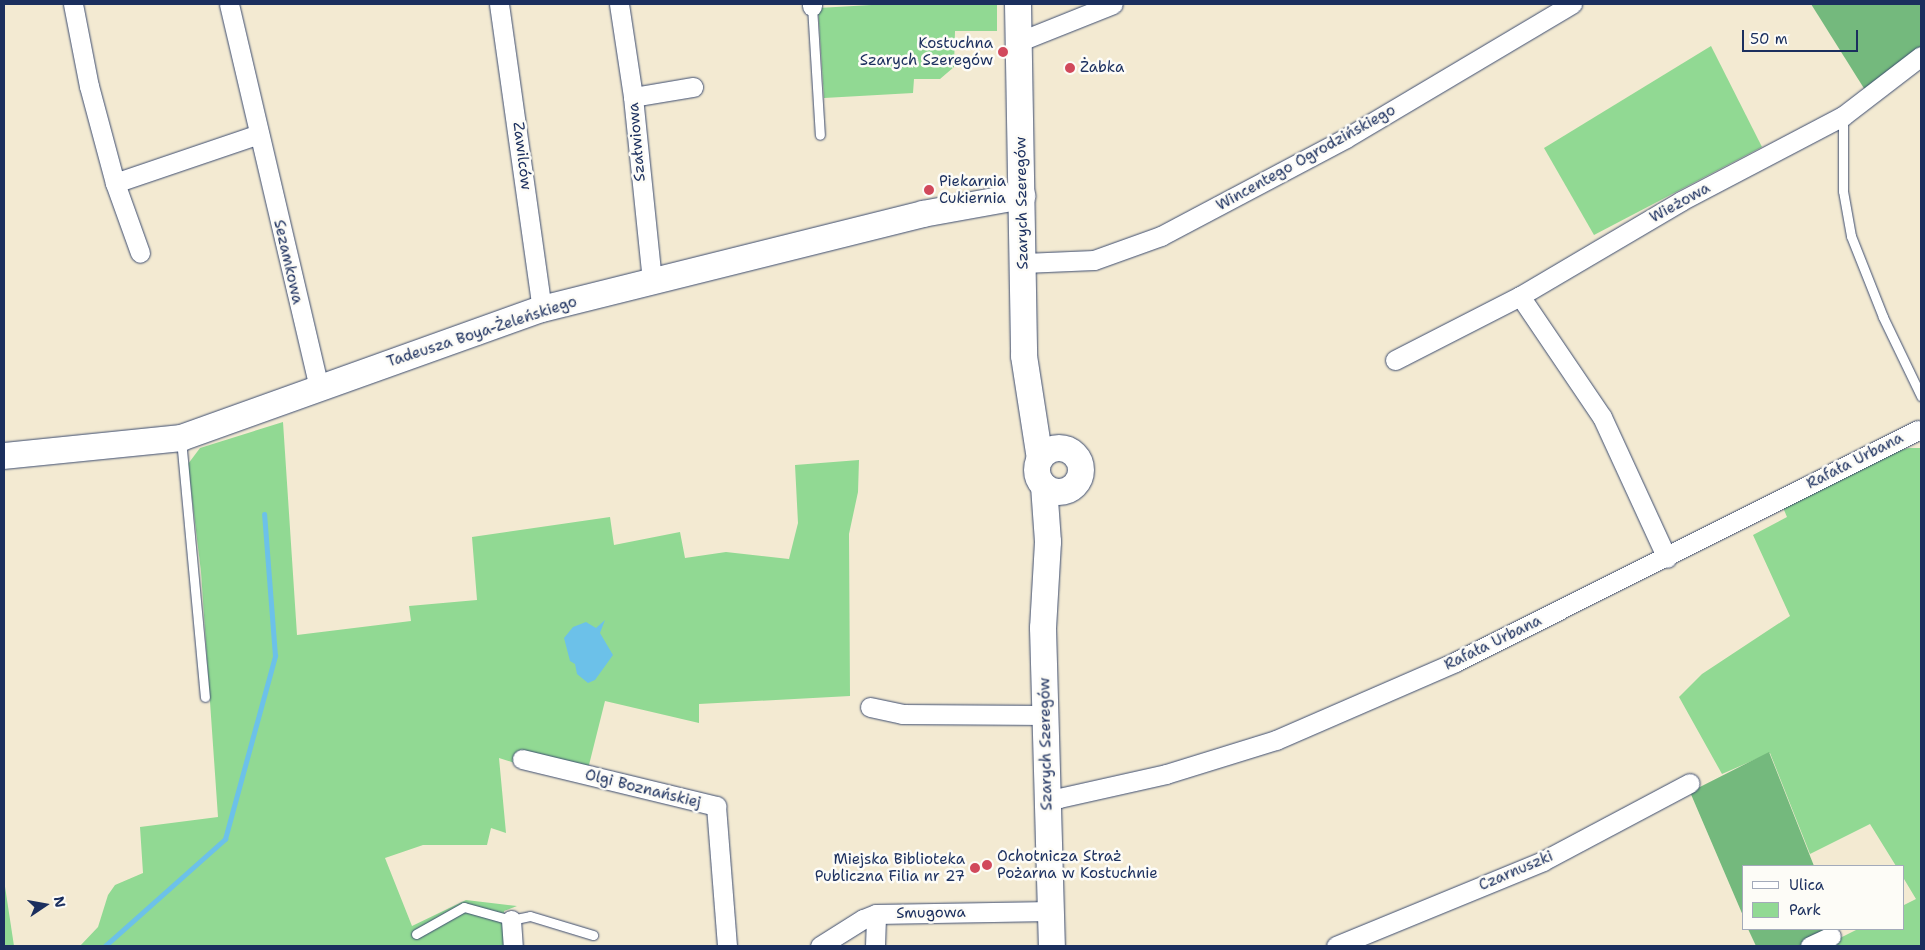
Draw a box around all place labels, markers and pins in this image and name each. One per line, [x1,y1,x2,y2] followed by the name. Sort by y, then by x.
[860,34,993,69] place label: Kostuchna Szarych Szeregów
[997,46,1009,58] marker: Kostuchna Szarych Szeregów
[1080,59,1124,77] place label: Żabka
[1064,62,1076,74] marker: Żabka
[939,172,1006,207] place label: Piekarnia Cukiernia
[923,184,935,196] marker: Piekarnia Cukiernia
[997,847,1158,882] place label: Ochotnicza Straż Pożarna w Kostuchnie
[815,850,965,885] place label: Miejska Biblioteka Publiczna Filia nr 27
[981,859,993,871] marker: Ochotnicza Straż Pożarna w Kostuchnie
[969,862,981,874] marker: Miejska Biblioteka Publiczna Filia nr 27

